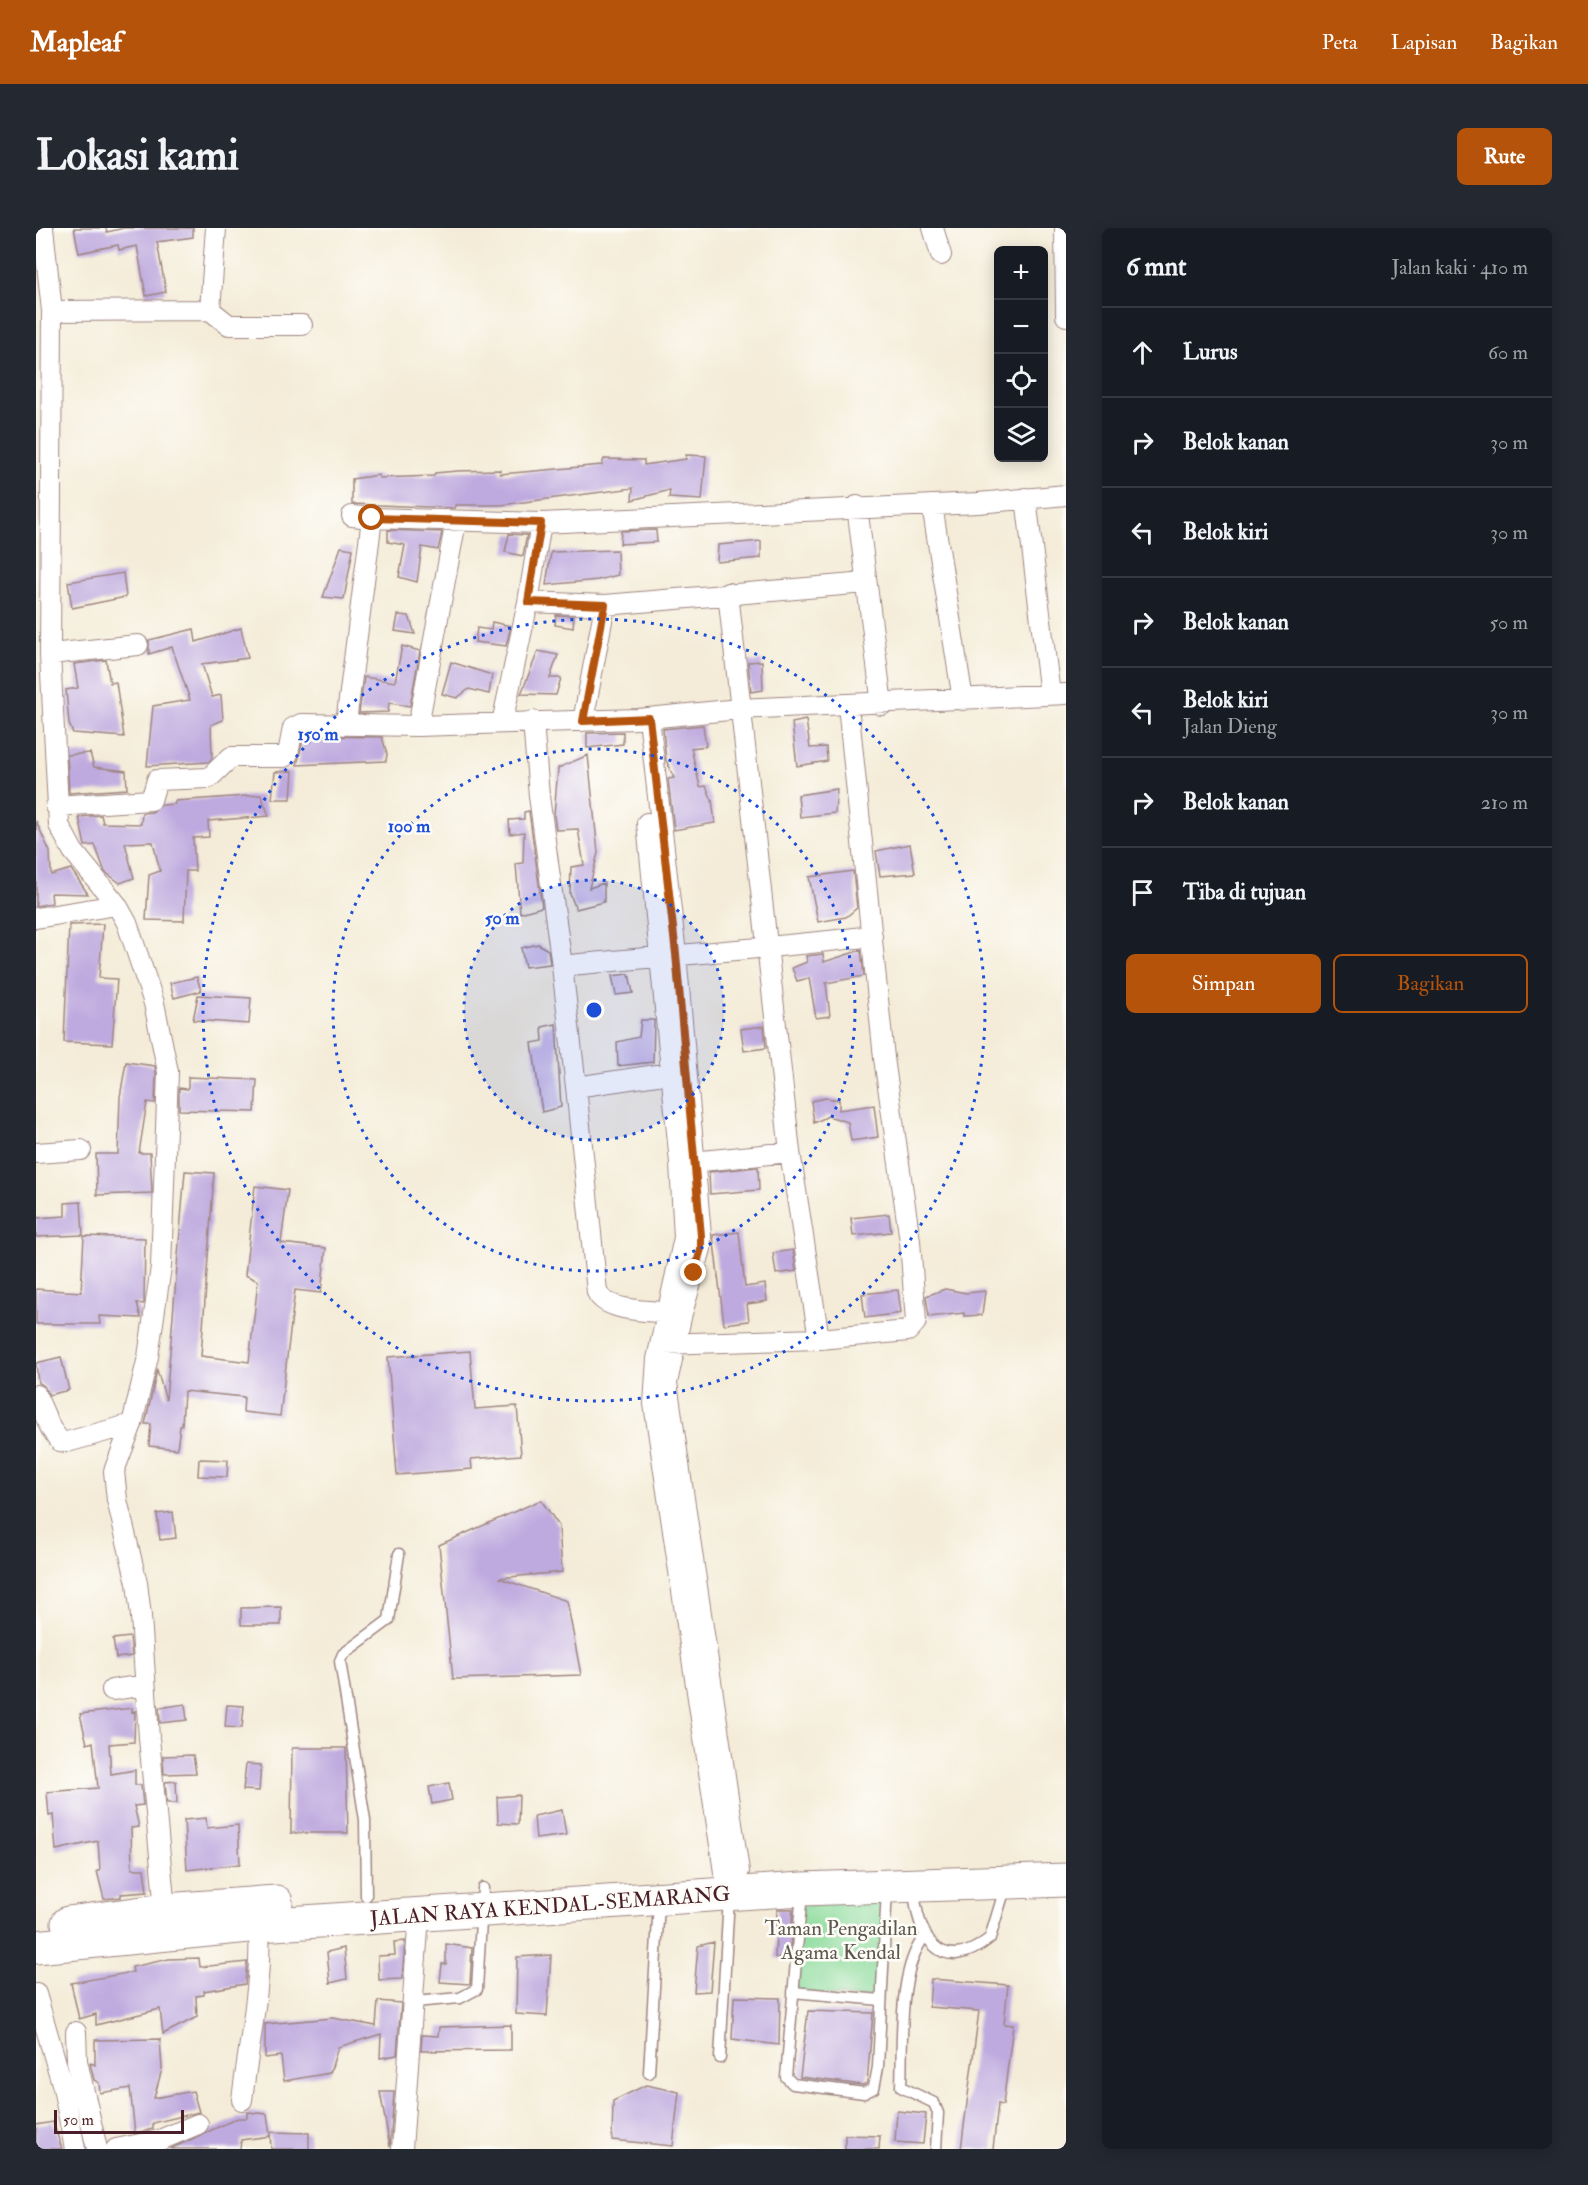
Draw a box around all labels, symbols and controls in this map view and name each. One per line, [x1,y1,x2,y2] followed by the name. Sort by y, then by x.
[30,25,122,60] text: Mapleaf
[1322,29,1358,56] text: Peta
[1391,29,1457,56] text: Lapisan
[1490,29,1558,56] text: Bagikan
[1457,128,1552,185] button: Rute
[36,130,239,182] text: Lokasi kami
[994,246,1048,462] map controls
[994,246,1048,300] button: +
[1126,251,1186,283] text: 6 mnt
[1392,255,1528,280] text: Jalan kaki · 410 m
[994,300,1048,354] button: −
[1126,336,1159,369] icon: ahead
[1183,338,1237,366] text: Lurus
[1488,340,1528,365] text: 60 m
[994,354,1048,408] button: locate
[994,408,1048,462] button: layers
[1126,426,1159,459] icon: right
[1183,428,1289,456] text: Belok kanan
[1490,430,1528,455] text: 30 m
[358,504,384,530] route start
[1126,516,1159,549] icon: left
[1183,518,1268,546] text: Belok kiri
[1490,520,1528,545] text: 30 m
[1126,606,1159,639] icon: right
[1183,608,1289,636] text: Belok kanan
[1489,610,1528,635] text: 50 m
[1183,686,1268,714] text: Belok kiri
[1126,696,1159,729] icon: left
[1490,700,1528,725] text: 30 m
[1183,714,1277,739] text: Jalan Dieng
[297,723,340,746] text: 150 m
[1126,786,1159,819] icon: right
[1183,788,1289,816] text: Belok kanan
[1481,790,1528,815] text: 210 m
[388,815,431,838] text: 100 m
[1126,876,1159,909] icon: arrive
[1183,878,1306,906] text: Tiba di tujuan
[485,907,520,930] text: 50 m
[1126,954,1321,1013] button: Simpan
[1333,954,1528,1013] button: Bagikan
[584,1000,604,1020] centre of rings
[680,1259,706,1285] route end
[368,1880,731,1933] street label: JALAN RAYA KENDAL-SEMARANG
[764,1915,918,1966] park label: Taman Pengadilan Agama Kendal
[54,2107,184,2134] scale bar
[63,2110,94,2130] text: 50 m

